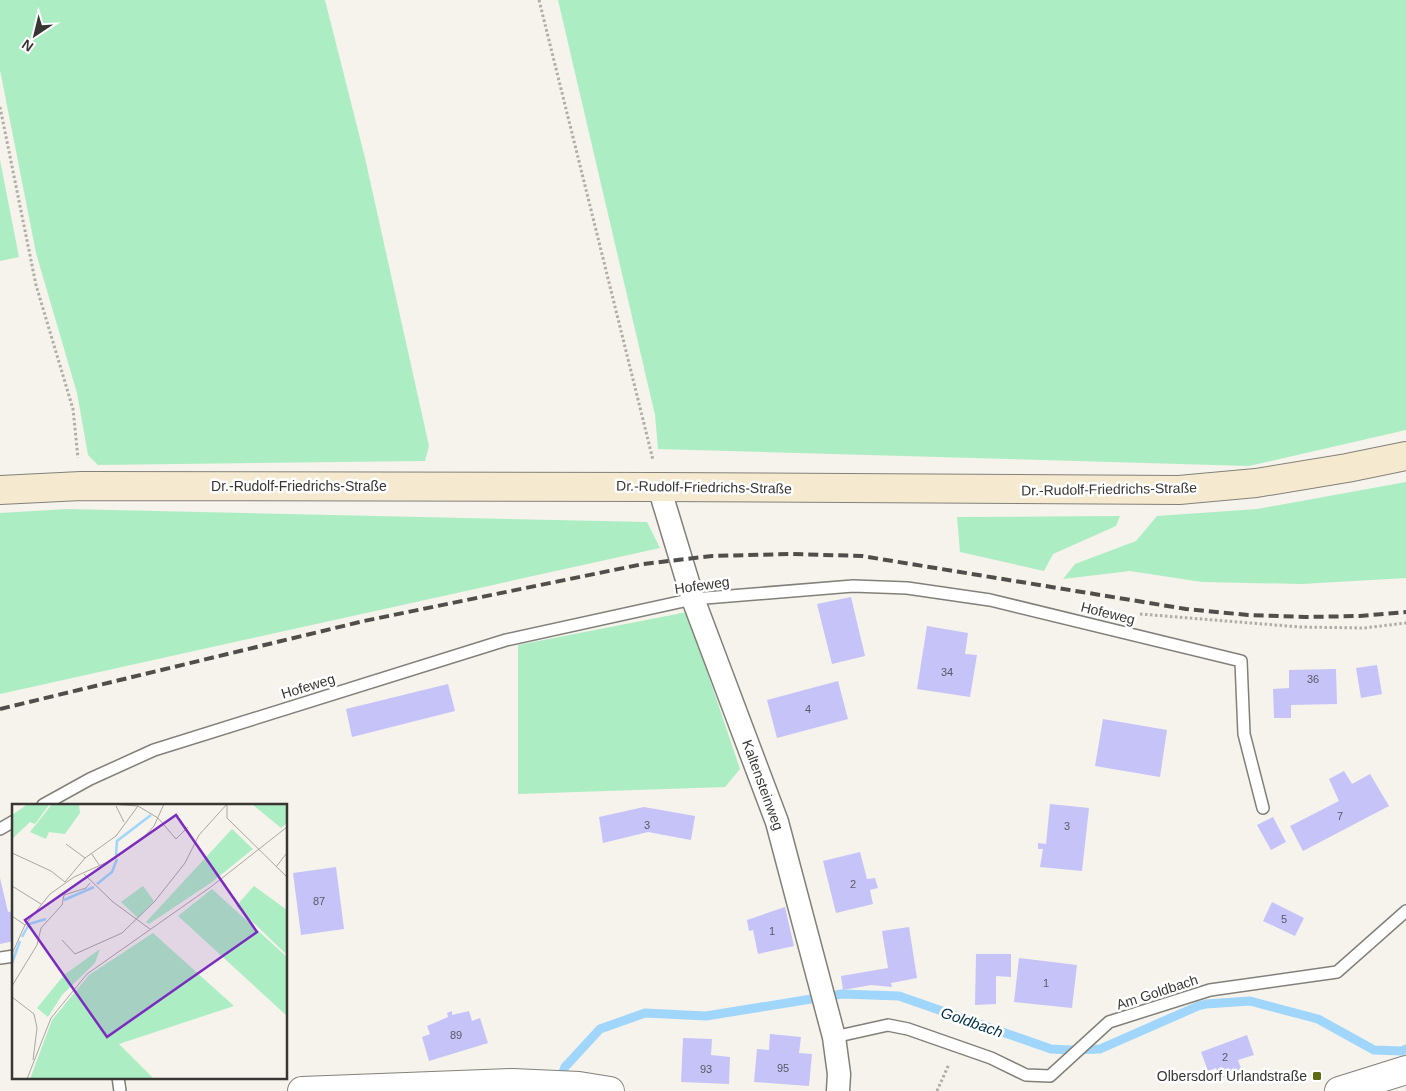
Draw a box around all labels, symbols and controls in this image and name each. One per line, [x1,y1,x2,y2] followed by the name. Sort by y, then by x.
[10,10,60,60] north arrow
[19,36,36,55] text: N
[616,477,792,497] street label: Dr.-Rudolf-Friedrichs-Straße
[211,478,387,494] street label: Dr.-Rudolf-Friedrichs-Straße
[1021,479,1197,499] street label: Dr.-Rudolf-Friedrichs-Straße
[674,573,730,597] street label: Hofeweg
[1079,599,1137,627] street label: Hofeweg
[941,666,953,678] house number: 34
[279,670,337,702] street label: Hofeweg
[1307,673,1319,685] house number: 36
[805,703,811,715] house number: 4
[739,738,787,832] street label: Kaltensteinweg
[12,804,288,1078] inset map
[1337,810,1343,822] house number: 7
[644,819,650,831] house number: 3
[1064,820,1070,832] house number: 3
[850,878,856,890] house number: 2
[313,895,325,907] house number: 87
[1281,913,1287,925] house number: 5
[769,925,775,937] house number: 1
[1114,971,1200,1013] street label: Am Goldbach
[1043,977,1049,989] house number: 1
[939,1004,1005,1040] water label: Goldbach
[450,1029,462,1041] house number: 89
[1222,1051,1228,1063] house number: 2
[777,1062,789,1074] house number: 95
[700,1063,712,1075] house number: 93
[1157,1068,1307,1084] place label: Olbersdorf Urlandstraße
[1311,1070,1323,1082] marker: Olbersdorf Urlandstraße

